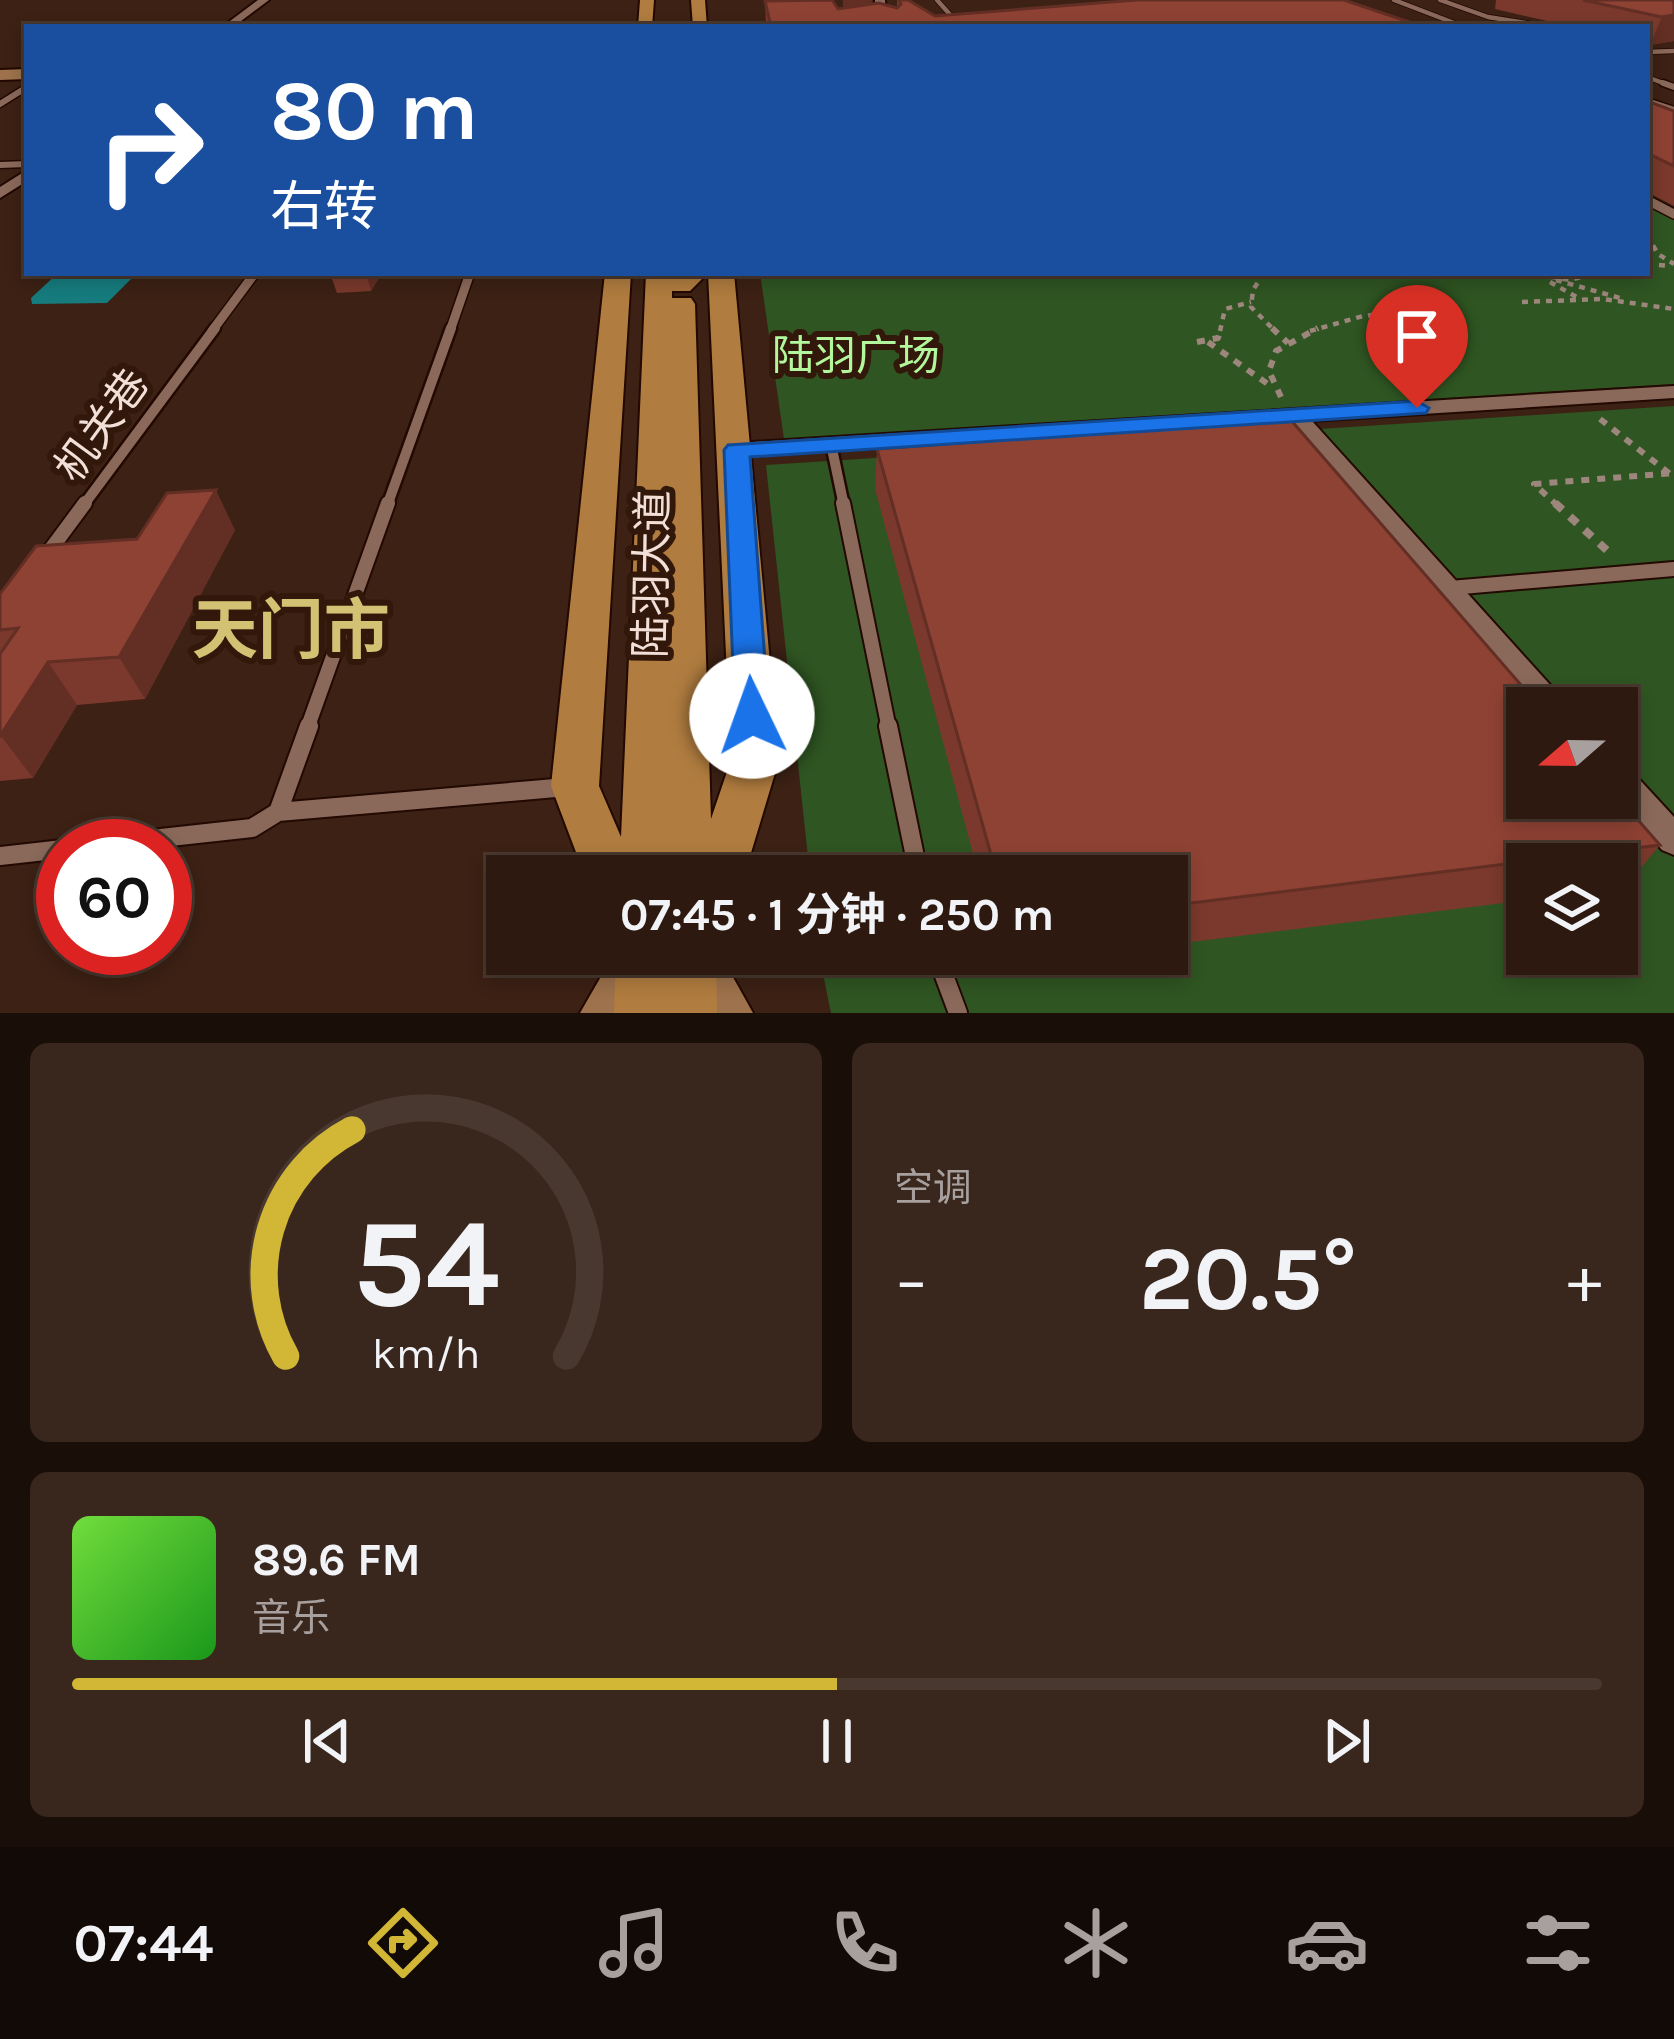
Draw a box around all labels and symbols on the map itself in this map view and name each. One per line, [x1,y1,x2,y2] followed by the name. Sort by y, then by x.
[1366,285,1468,408] pin
[772,331,940,381] park label: 陆羽广场
[45,360,159,491] street label: 机关巷
[626,490,678,658] street label: 陆羽大道
[192,592,390,670] district label: 天门市
[689,653,815,779] position arrow
[1506,687,1638,819] north arrow
[36,819,192,975] speed limit sign: 60

